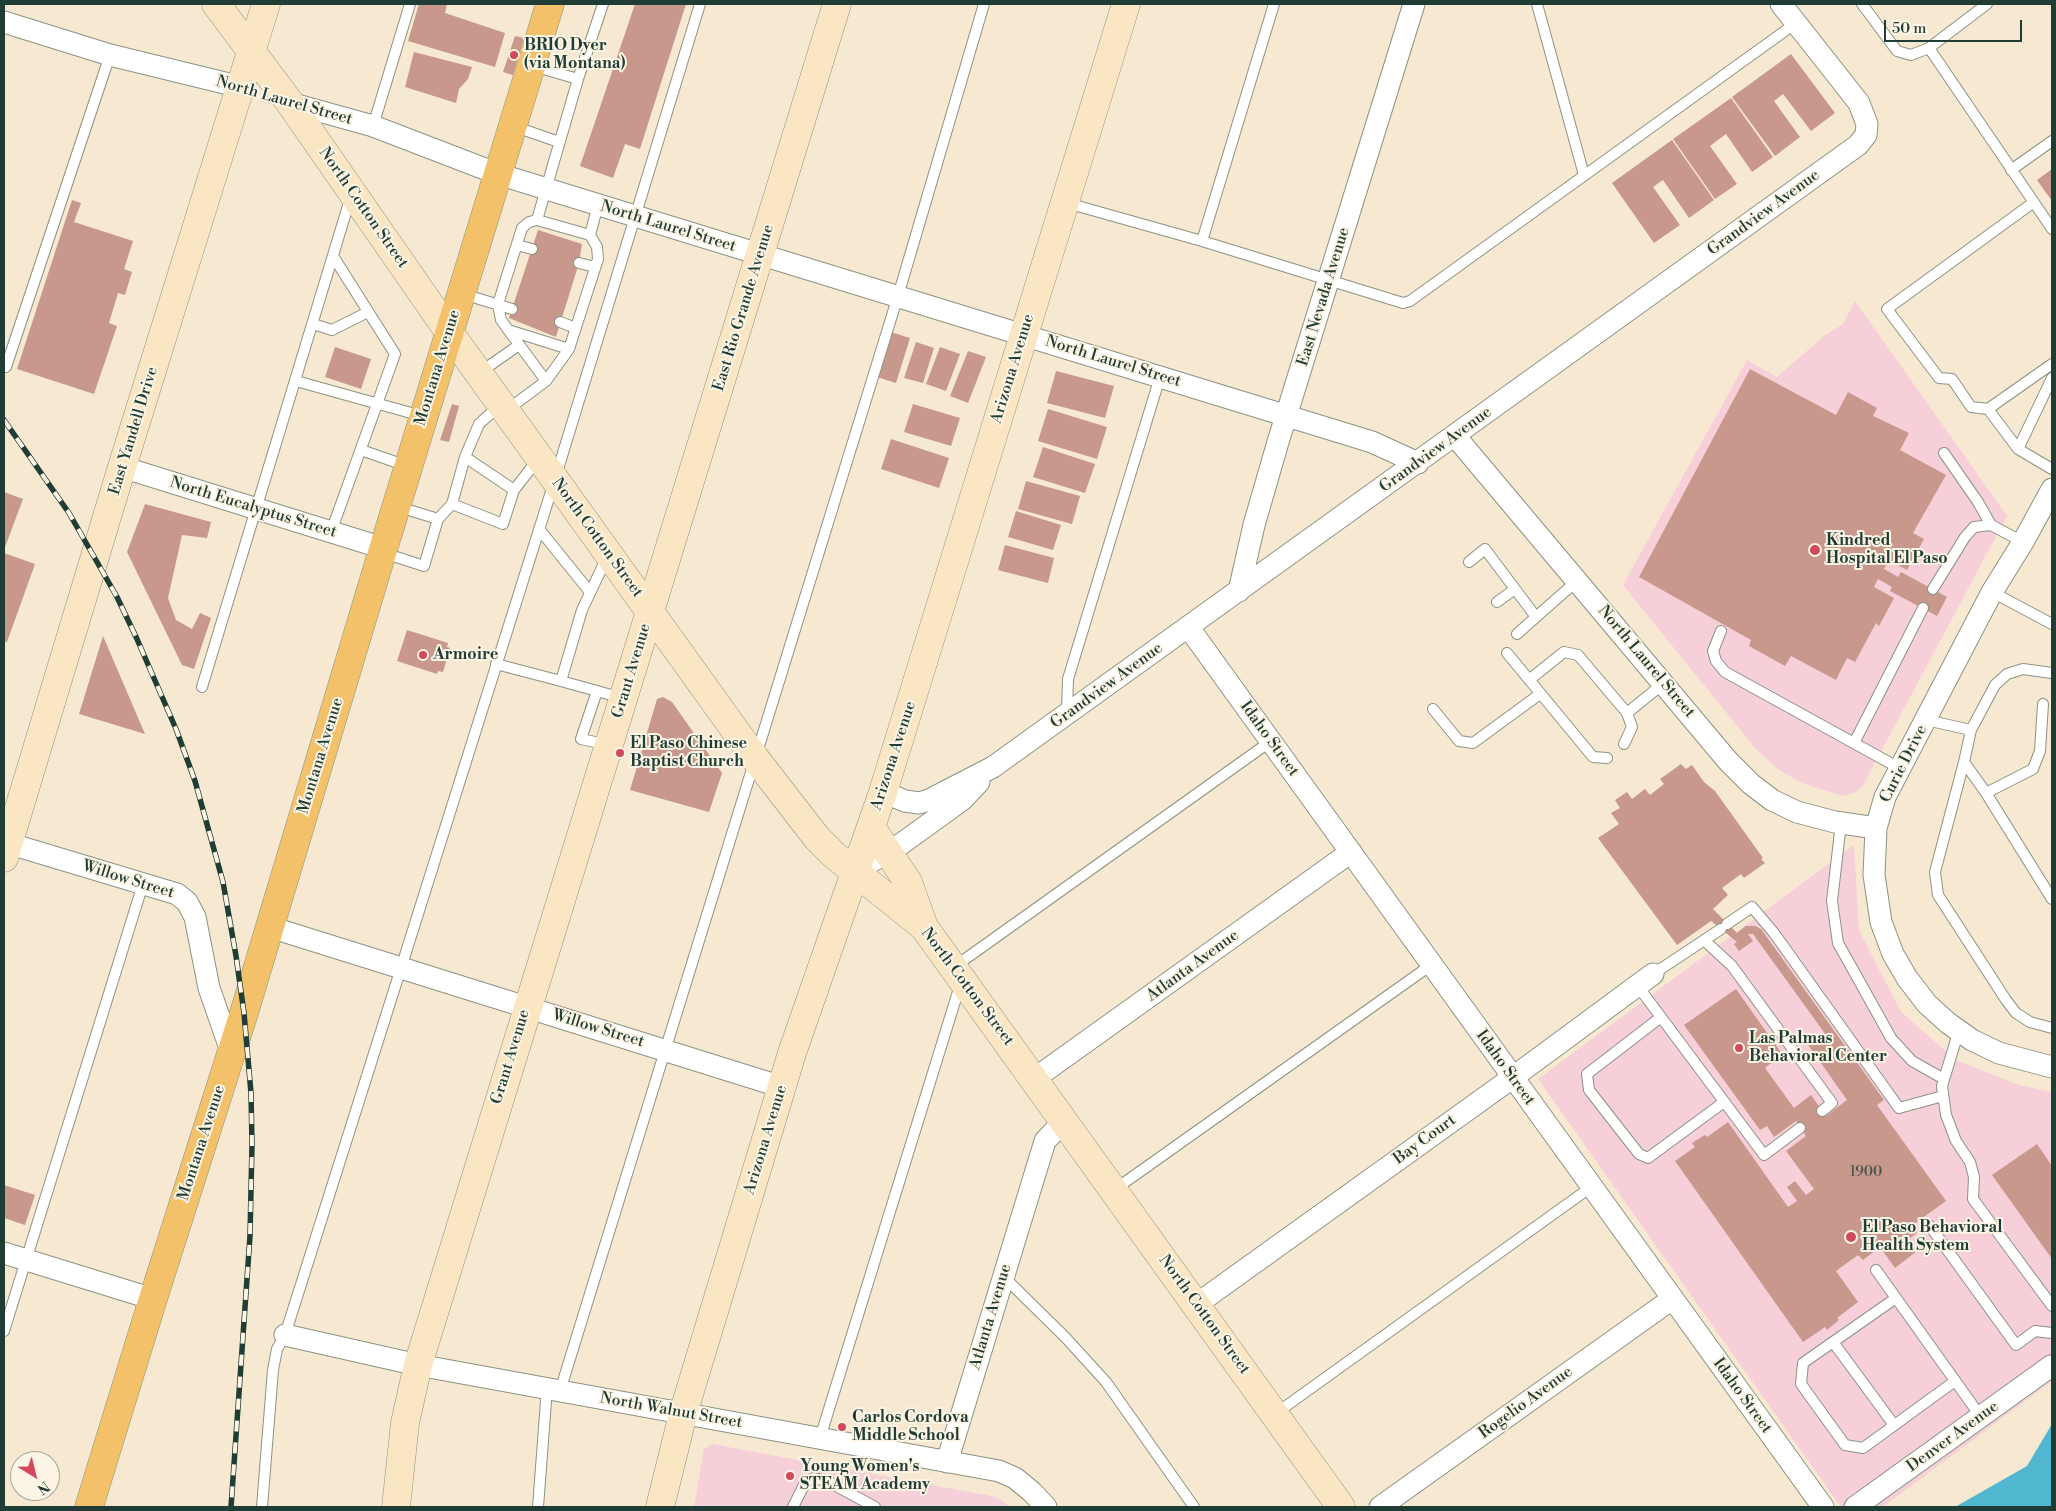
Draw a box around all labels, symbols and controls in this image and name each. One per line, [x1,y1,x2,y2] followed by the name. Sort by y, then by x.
[1886,10,2024,42] scale bar
[1892,19,1926,38] text: 50 m
[524,36,625,74] place label: BRIO Dyer (via Montana)
[508,49,520,61] marker: BRIO Dyer (via Montana)
[214,72,354,130] street label: North Laurel Street
[314,144,412,272] street label: North Cotton Street
[1704,166,1824,260] street label: Grandview Avenue
[598,197,738,257] street label: North Laurel Street
[709,222,779,394] street label: East Rio Grande Avenue
[1294,225,1354,369] street label: East Nevada Avenue
[411,308,465,428] street label: Montana Avenue
[987,312,1039,426] street label: Arizona Avenue
[1043,332,1183,392] street label: North Laurel Street
[105,364,163,498] street label: East Yandell Drive
[1376,403,1496,497] street label: Grandview Avenue
[167,473,339,543] street label: North Eucalyptus Street
[547,475,647,601] street label: North Cotton Street
[1826,531,1948,569] place label: Kindred Hospital El Paso
[1808,543,1822,557] marker: Kindred Hospital El Paso
[1593,602,1699,722] street label: North Laurel Street
[608,621,656,721] street label: Grant Avenue
[1047,639,1167,733] street label: Grandview Avenue
[433,645,498,665] place label: Armoire
[417,649,429,661] marker: Armoire
[294,696,348,816] street label: Montana Avenue
[1235,698,1303,780] street label: Idaho Street
[867,699,921,813] street label: Arizona Avenue
[1876,722,1932,806] street label: Curie Drive
[630,734,747,772] place label: El Paso Chinese Baptist Church
[614,747,626,759] marker: El Paso Chinese Baptist Church
[80,857,176,903] street label: Willow Street
[916,924,1018,1050] street label: North Cotton Street
[1143,926,1243,1006] street label: Atlanta Avenue
[550,1006,646,1052] street label: Willow Street
[487,1007,535,1107] street label: Grant Avenue
[1471,1027,1539,1109] street label: Idaho Street
[1749,1029,1887,1067] place label: Las Palmas Behavioral Center
[1733,1042,1745,1054] marker: Las Palmas Behavioral Center
[174,1083,230,1203] street label: Montana Avenue
[740,1083,792,1197] street label: Arizona Avenue
[1390,1111,1460,1169] street label: Bay Court
[1850,1165,1882,1181] house number: 1900
[1862,1218,2002,1256] place label: El Paso Behavioral Health System
[1844,1230,1858,1244] marker: El Paso Behavioral Health System
[1154,1252,1254,1378] street label: North Cotton Street
[966,1262,1016,1372] street label: Atlanta Avenue
[1708,1355,1776,1437] street label: Idaho Street
[1475,1363,1577,1443] street label: Rogelio Avenue
[598,1389,744,1433] street label: North Walnut Street
[1903,1397,2003,1477] street label: Denver Avenue
[852,1408,969,1446] place label: Carlos Cordova Middle School
[836,1421,848,1433] marker: Carlos Cordova Middle School
[10,1451,60,1501] north arrow
[800,1457,930,1495] place label: Young Women's STEAM Academy
[784,1470,796,1482] marker: Young Women's STEAM Academy
[33,1477,53,1498] text: N

